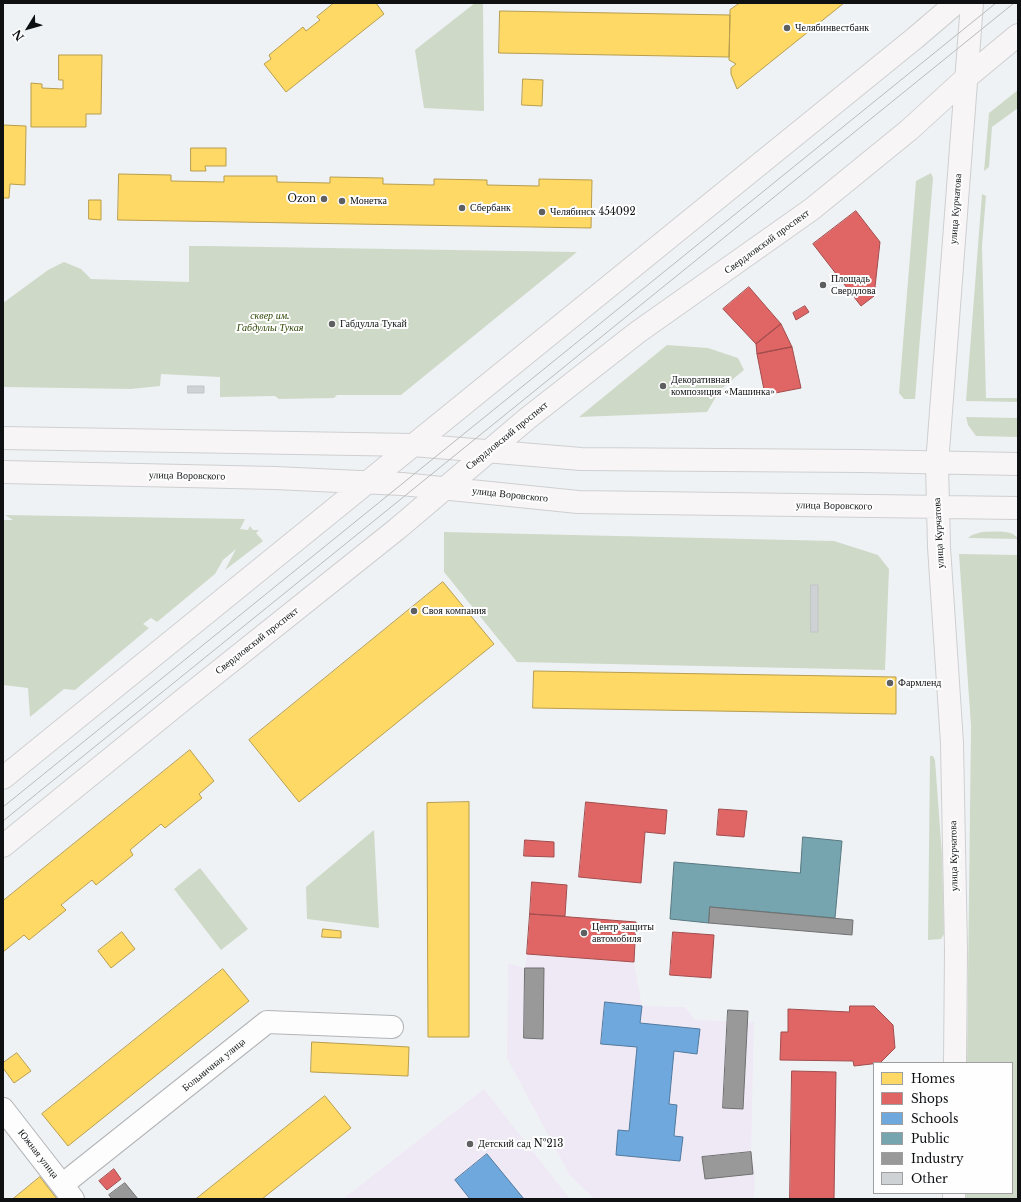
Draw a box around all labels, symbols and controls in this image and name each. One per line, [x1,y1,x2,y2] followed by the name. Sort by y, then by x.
[8,8,48,48] north arrow
[795,22,869,34] place label: Челябинвестбанк
[782,23,792,33] marker: Челябинвестбанк
[10,27,27,44] text: N
[948,173,964,245] street label: улица Курчатова
[288,193,316,205] place label: Ozon
[319,194,329,204] marker: Ozon
[350,195,387,207] place label: Монетка
[337,196,347,206] marker: Монетка
[470,202,511,214] place label: Сбербанк
[457,203,467,213] marker: Сбербанк
[550,206,636,218] place label: Челябинск 454092
[537,207,547,217] marker: Челябинск 454092
[722,207,812,277] street label: Свердловский проспект
[831,273,876,296] place label: Площадь Свердлова
[818,280,828,290] marker: Площадь Свердлова
[237,310,303,334] park label: сквер им. Габдуллы Тукая
[340,318,407,330] place label: Габдулла Тукай
[327,319,337,329] marker: Габдулла Тукай
[671,374,775,398] place label: Декоративная композиция «Машинка»
[658,381,668,391] marker: Декоративная композиция «Машинка»
[464,399,550,473] street label: Свердловский проспект
[149,469,225,483] street label: улица Воровского
[471,485,549,505] street label: улица Воровского
[931,497,947,569] street label: улица Курчатова
[796,499,872,513] street label: улица Воровского
[213,605,301,677] street label: Свердловский проспект
[422,605,486,617] place label: Своя компания
[409,606,419,616] marker: Своя компания
[898,677,941,689] place label: Фармленд
[885,678,895,688] marker: Фармленд
[947,821,961,891] street label: улица Курчатова
[592,921,654,944] place label: Центр защиты автомобиля
[579,928,589,938] marker: Центр защиты автомобиля
[180,1036,248,1094] street label: Больничная улица
[873,1062,1013,1194] legend
[911,1071,955,1086] text: Homes
[911,1091,948,1106] text: Shops
[911,1111,958,1126] text: Schools
[15,1127,61,1181] street label: Южная улица
[911,1131,950,1146] text: Public
[478,1138,563,1150] place label: Детский сад №213
[465,1139,475,1149] marker: Детский сад №213
[911,1151,964,1166] text: Industry
[911,1171,948,1186] text: Other

